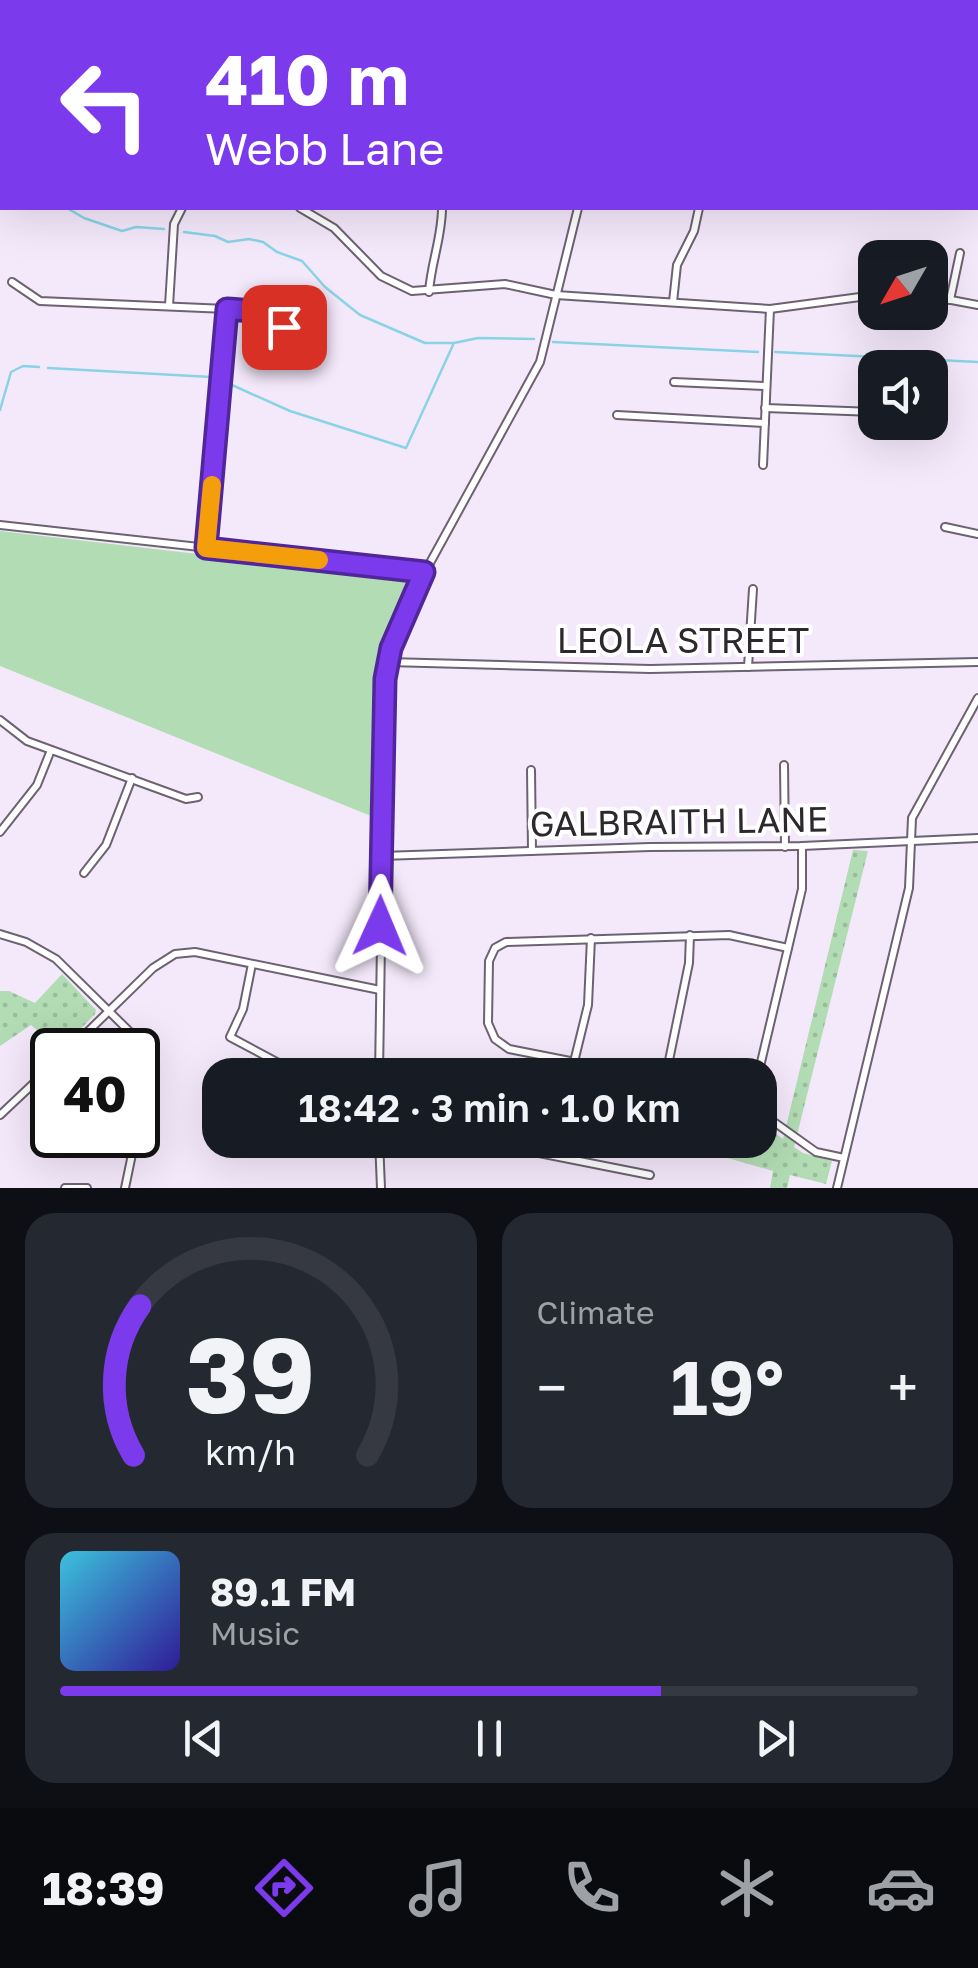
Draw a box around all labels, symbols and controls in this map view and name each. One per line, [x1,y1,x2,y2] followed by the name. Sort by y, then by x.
[205,36,409,120] text: 410 m
[40,40,170,170] icon: left
[205,121,444,175] text: Webb Lane
[858,240,948,330] north arrow
[858,240,948,440] map controls
[242,285,327,370] pin
[257,300,312,355] icon: arrive
[858,350,948,440] button: sound
[557,619,809,661] street label: LEOLA STREET
[529,797,829,845] street label: GALBRAITH LANE
[328,874,432,978] position arrow
[30,1028,160,1158] speed limit sign: 40
[299,1085,680,1130] text: 18:42 · 3 min · 1.0 km
[537,1293,655,1331] text: Climate
[186,1311,315,1436] text: 39
[670,1341,784,1432] text: 19°
[537,1354,567,1420] text: −
[888,1354,918,1420] text: +
[205,1430,296,1473] text: km/h
[210,1569,356,1614] text: 89.1 FM
[210,1614,300,1652] text: Music
[176,1711,231,1766] icon: previous
[462,1711,517,1766] icon: pause
[748,1711,803,1766] icon: next
[249,1853,319,1923] icon: directions
[403,1853,473,1923] icon: music
[557,1853,627,1923] icon: phone
[712,1853,782,1923] icon: climate
[866,1853,936,1923] icon: car
[42,1861,165,1915] text: 18:39

